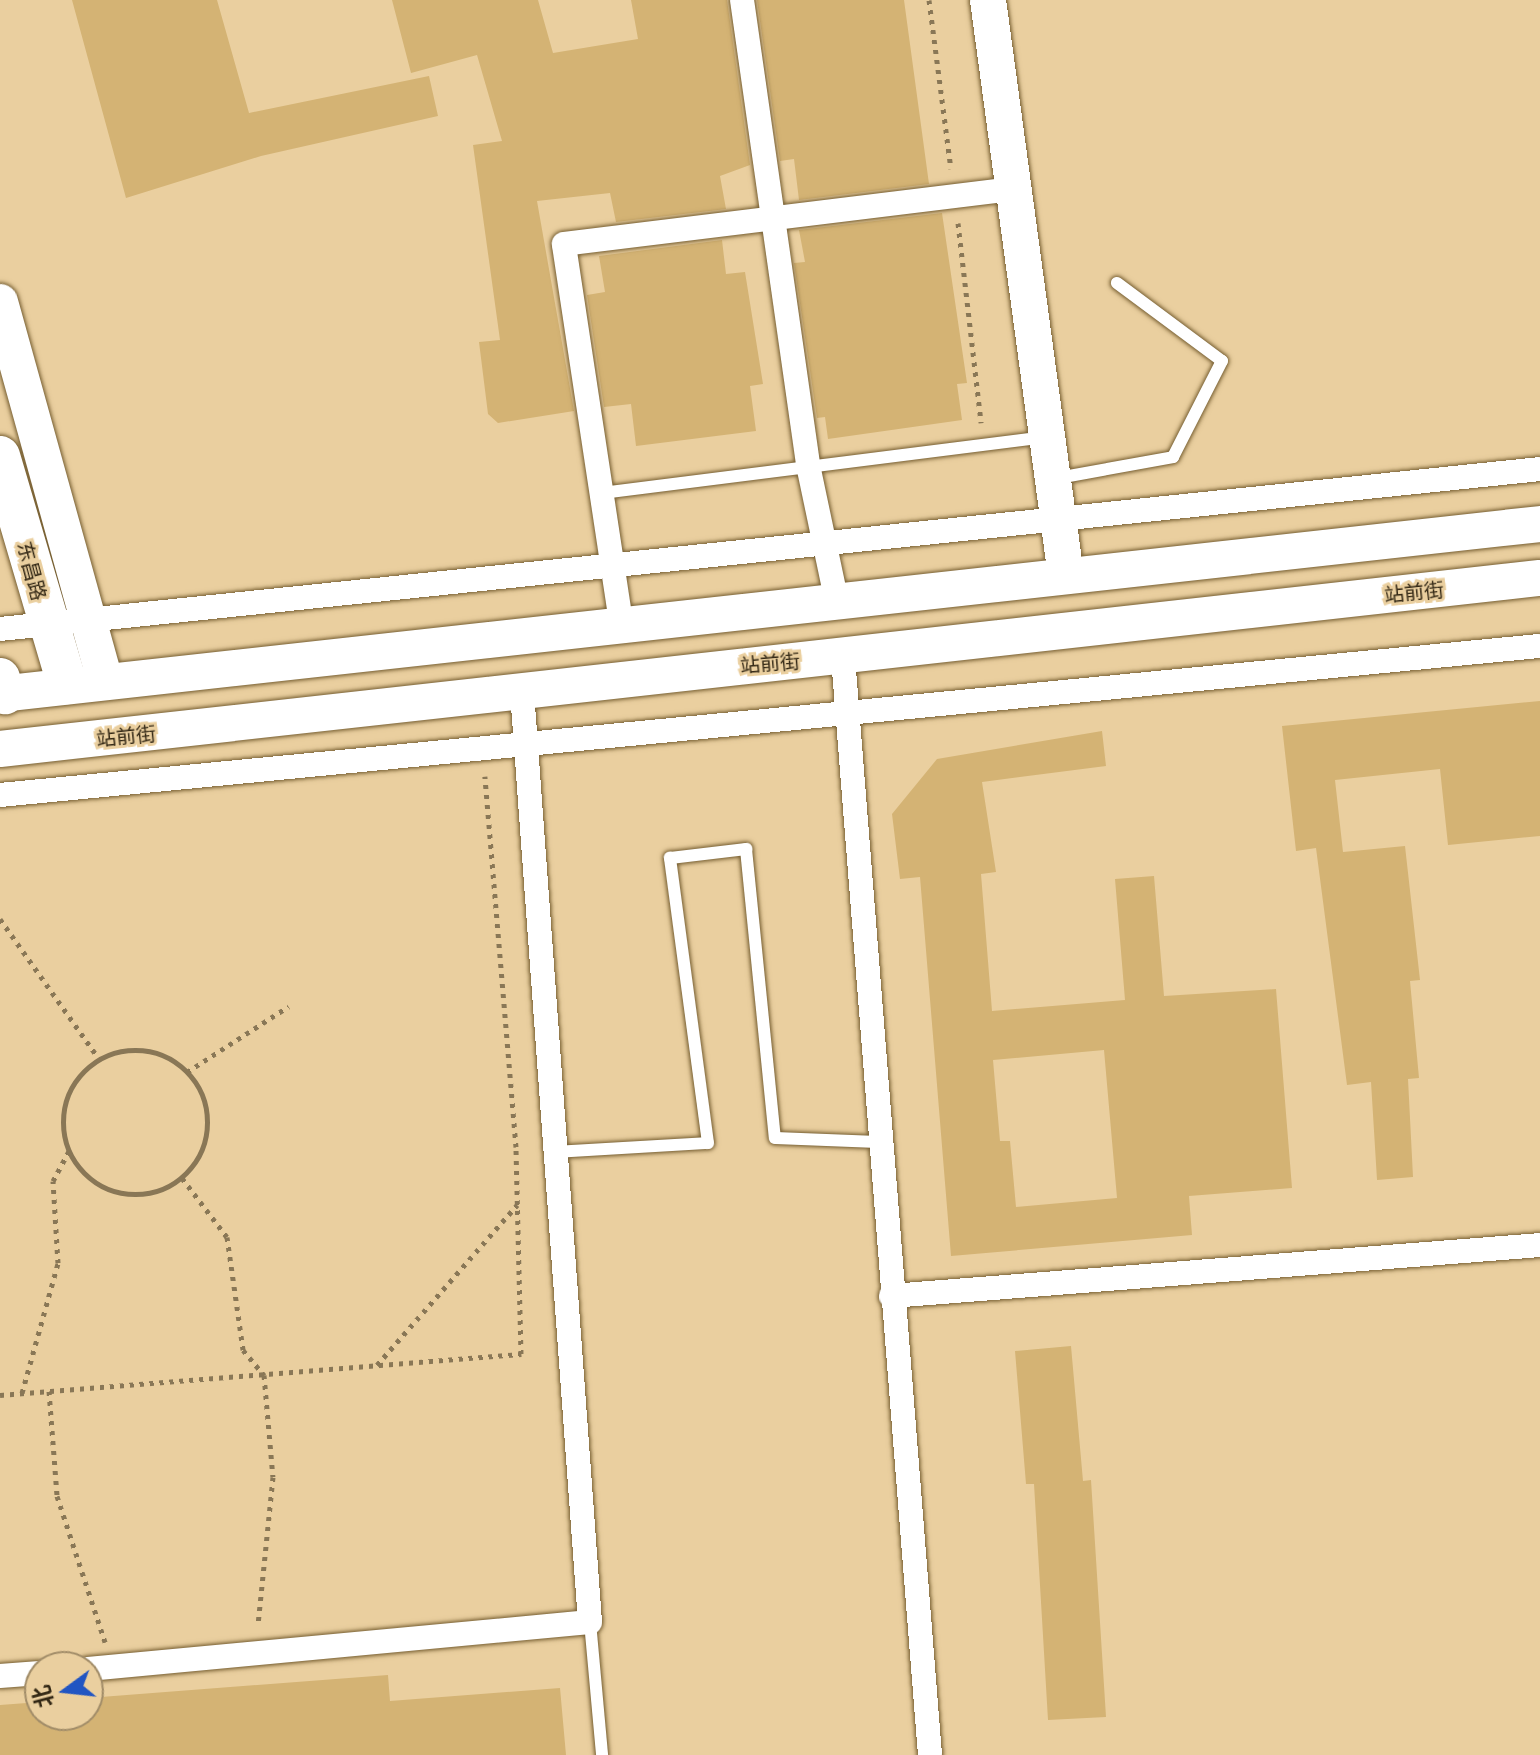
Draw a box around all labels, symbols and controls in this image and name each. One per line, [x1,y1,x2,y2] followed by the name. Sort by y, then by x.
[13,539,51,603] street label: 东昌路
[1383,577,1445,607] street label: 站前街
[739,648,801,678] street label: 站前街
[95,721,157,751] street label: 站前街
[24,1651,104,1731] north arrow
[25,1682,59,1711] text: 北

